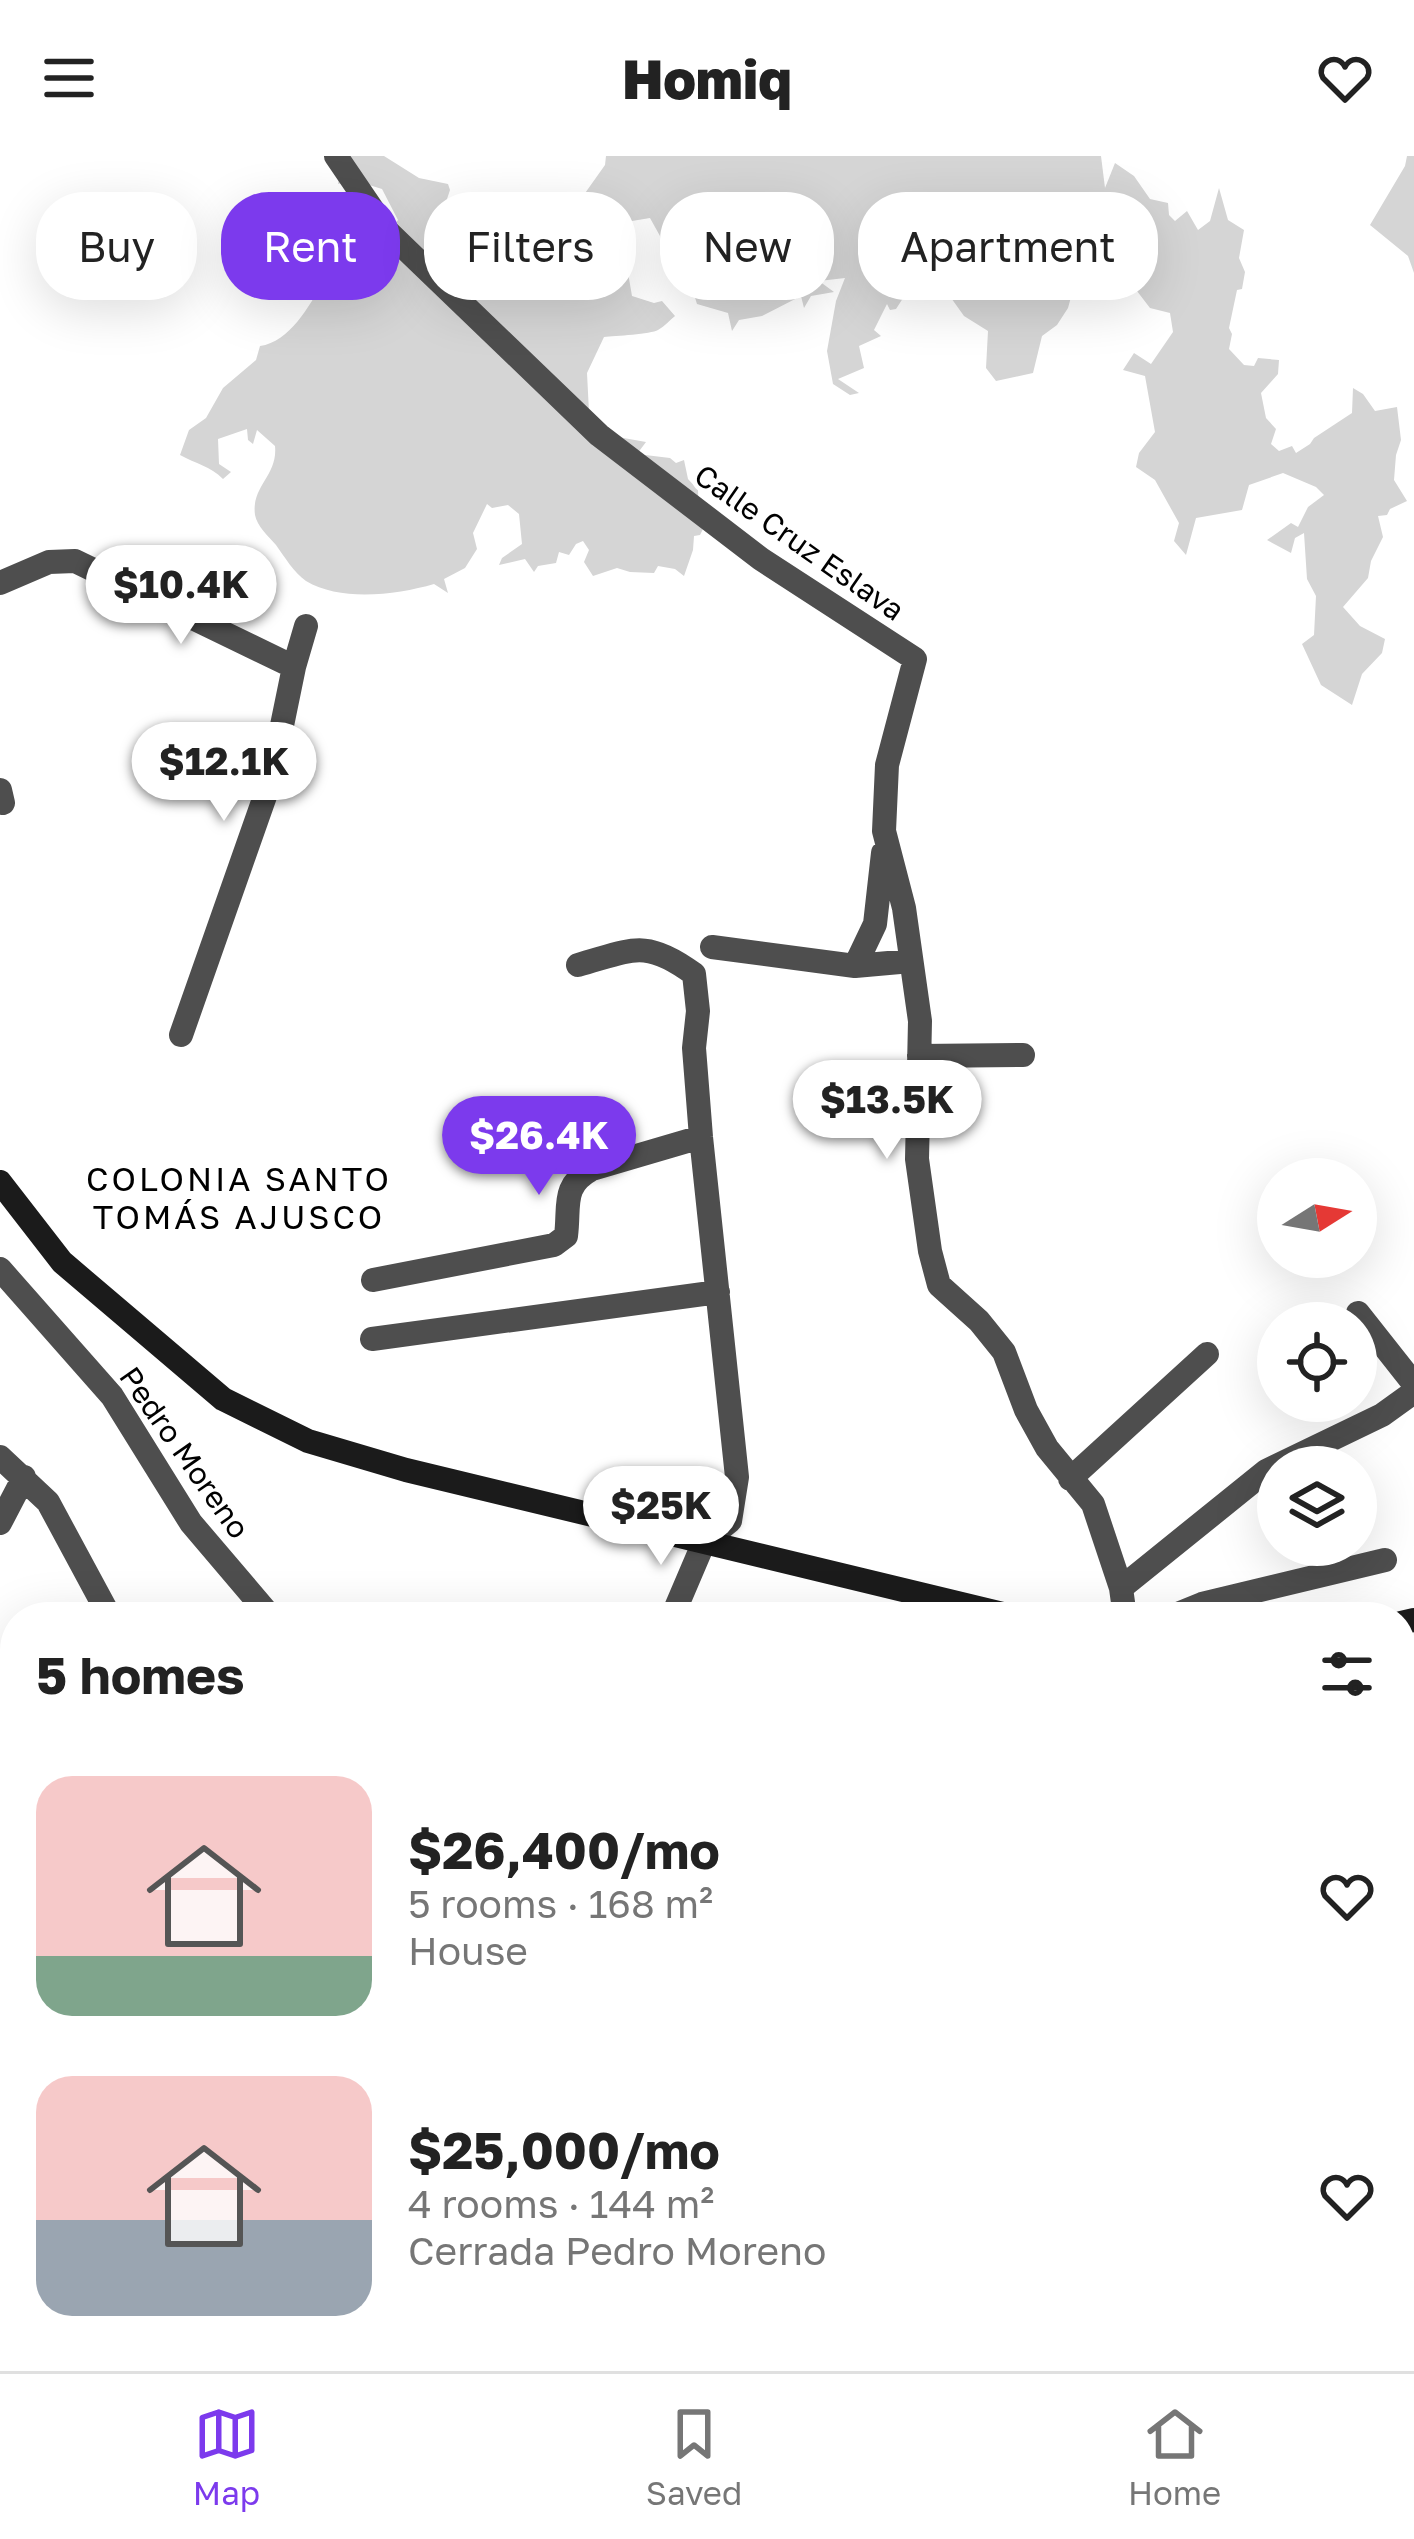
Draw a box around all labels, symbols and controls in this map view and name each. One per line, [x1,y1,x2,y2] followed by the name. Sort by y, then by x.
[36,45,102,111] icon: menu
[1312,45,1378,111] icon: heart
[622,46,792,111] text: Homiq
[36,192,197,300] chip: Buy
[221,192,400,300] chip: Rent
[424,192,636,300] chip: Filters
[660,192,834,300] chip: New
[858,192,1158,300] chip: Apartment
[688,457,911,628] street label: Calle Cruz Eslava
[83,545,279,647] pin: $10.4K
[113,560,249,607] text: $10.4K
[126,722,322,824] pin: $12.1K
[159,737,289,784] text: $12.1K
[789,1060,985,1162] pin: $13.5K
[820,1075,954,1122] text: $13.5K
[441,1096,637,1198] pin: $26.4K
[469,1111,609,1158] text: $26.4K
[1257,1158,1377,1278] north arrow
[1257,1158,1377,1566] map controls
[86,1159,392,1236] district label: COLONIA SANTO TOMÁS AJUSCO
[1257,1302,1377,1422] button: locate
[112,1360,257,1545] street label: Pedro Moreno
[1257,1446,1377,1566] button: layers
[590,1466,732,1568] pin: $25K
[610,1481,712,1528] text: $25K
[1314,1641,1380,1707] icon: filters
[36,1644,245,1705] text: 5 homes
[408,1819,720,1880] text: $26,400/mo
[132,1824,276,1968] icon: home
[1314,1863,1380,1929] icon: heart
[408,1880,713,1927] text: 5 rooms · 168 m²
[408,1927,528,1974] text: House
[408,2119,720,2180] text: $25,000/mo
[132,2124,276,2268] icon: home
[1314,2163,1380,2229] icon: heart
[408,2180,714,2227] text: 4 rooms · 144 m²
[408,2227,826,2274] text: Cerrada Pedro Moreno
[193,2401,260,2512] tab: Map
[646,2401,742,2512] tab: Saved
[1128,2401,1221,2512] tab: Home

